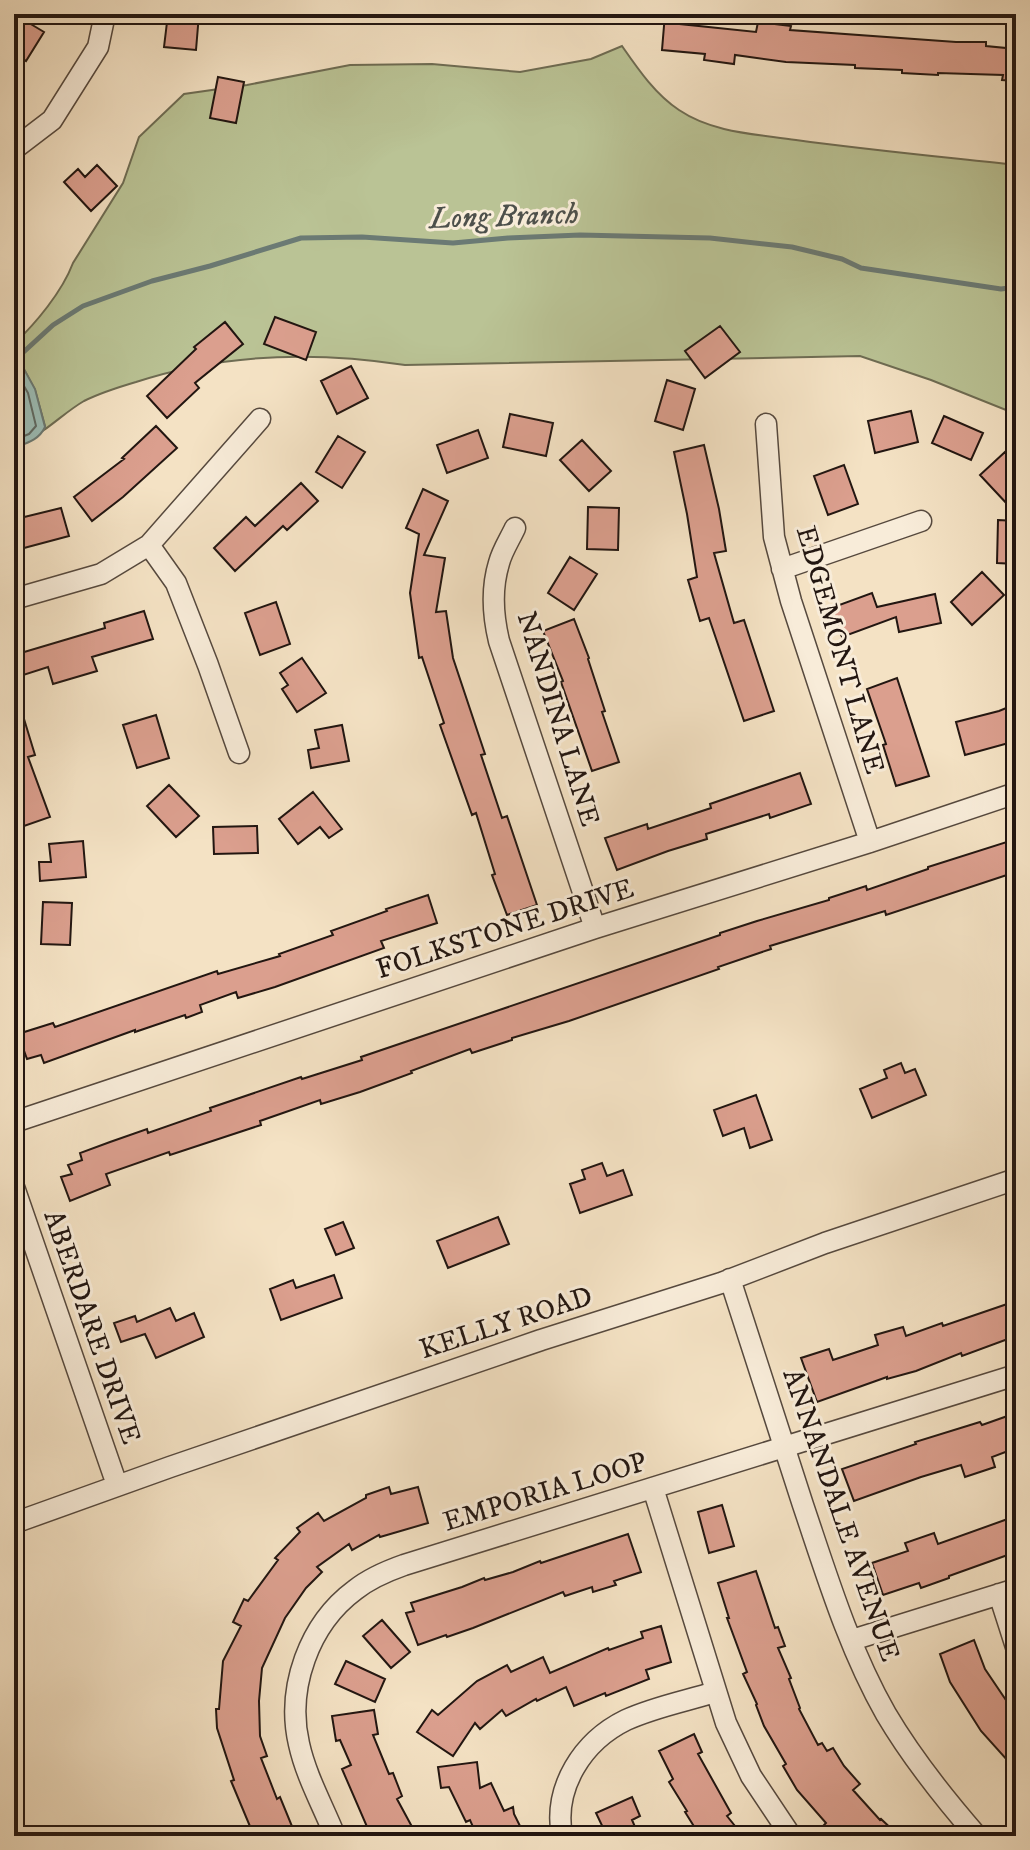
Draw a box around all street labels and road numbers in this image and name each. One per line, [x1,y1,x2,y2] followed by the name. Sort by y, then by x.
[788,522,892,778] street label: EDGEMONT LANE
[509,607,607,831] street label: NANDINA LANE
[372,871,638,987] street label: FOLKSTONE DRIVE
[36,1205,148,1449] street label: ABERDARE DRIVE
[415,1279,597,1367] street label: KELLY ROAD
[774,1364,908,1666] street label: ANNANDALE AVENUE
[439,1444,651,1540] street label: EMPORIA LOOP

